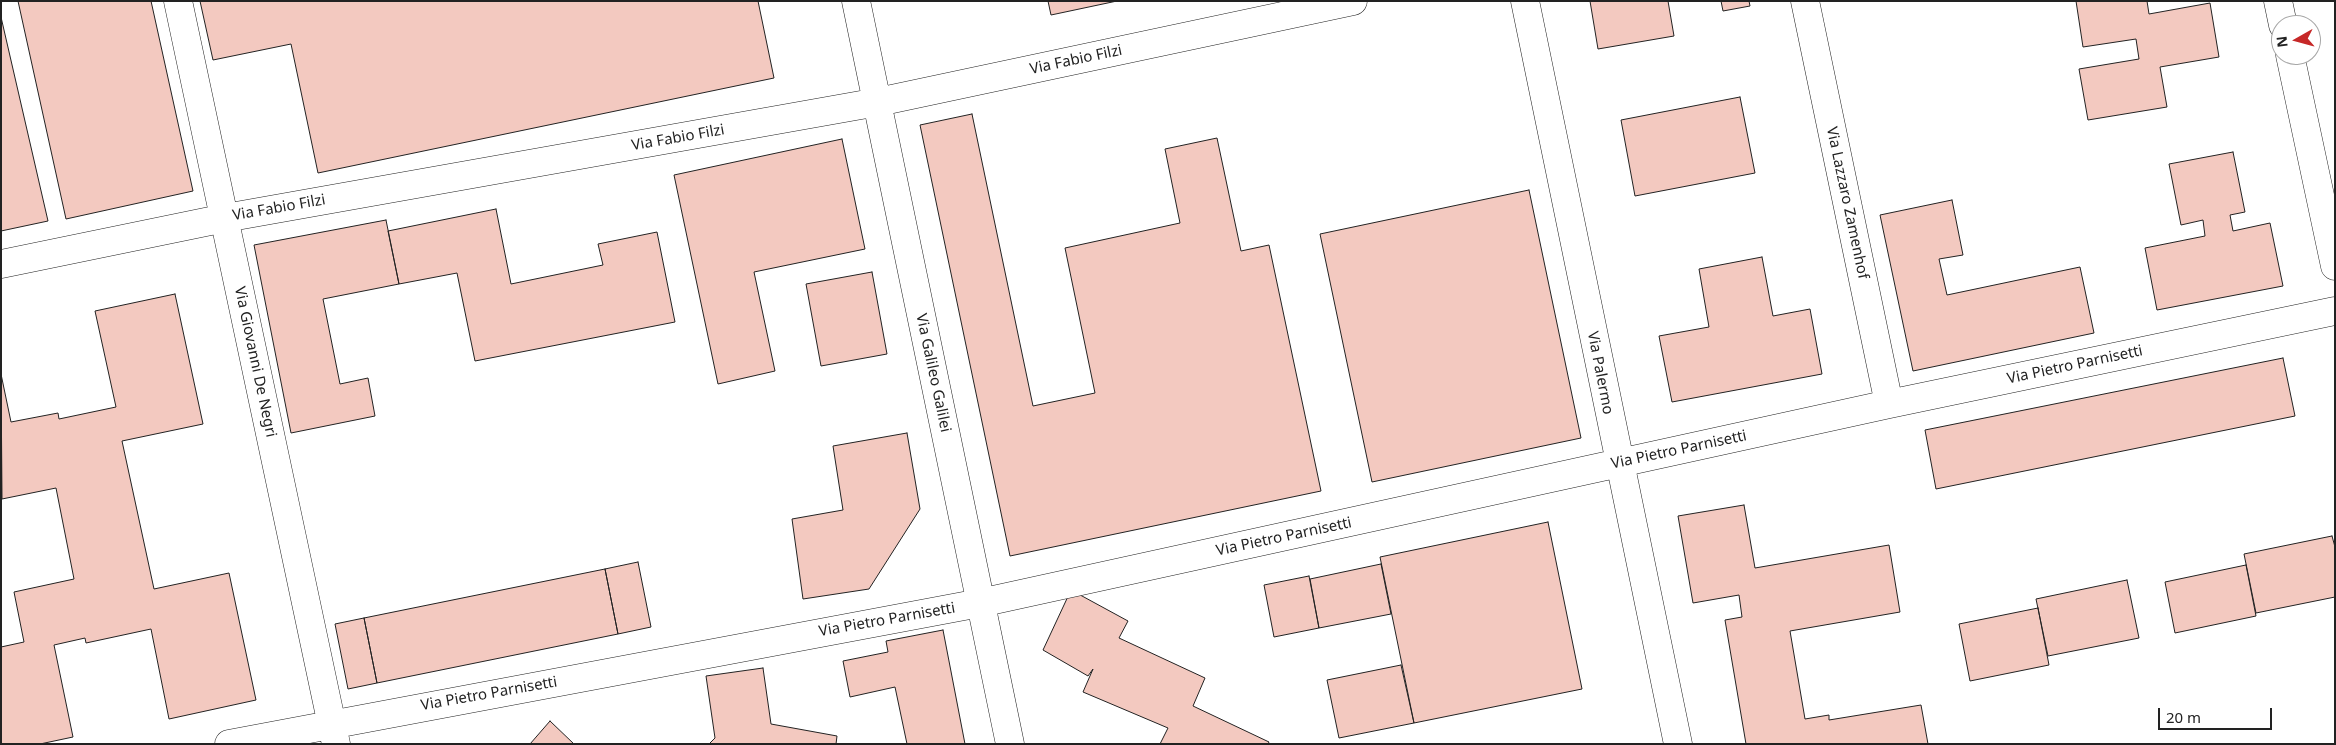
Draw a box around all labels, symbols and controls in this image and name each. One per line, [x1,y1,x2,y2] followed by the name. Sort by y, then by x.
[2271,15,2321,65] north arrow
[2271,35,2292,49] text: N
[1028,41,1124,79] street label: Via Fabio Filzi
[630,121,726,155] street label: Via Fabio Filzi
[1822,125,1872,281] street label: Via Lazzaro Zamenhof
[231,191,327,225] street label: Via Fabio Filzi
[230,285,280,439] street label: Via Giovanni De Negri
[912,312,954,434] street label: Via Galileo Galilei
[1583,330,1617,416] street label: Via Palermo
[2006,342,2144,388] street label: Via Pietro Parnisetti
[1610,427,1748,473] street label: Via Pietro Parnisetti
[1215,514,1353,560] street label: Via Pietro Parnisetti
[817,599,957,641] street label: Via Pietro Parnisetti
[419,673,559,715] street label: Via Pietro Parnisetti
[2161,698,2275,730] scale bar
[2166,707,2201,727] text: 20 m

